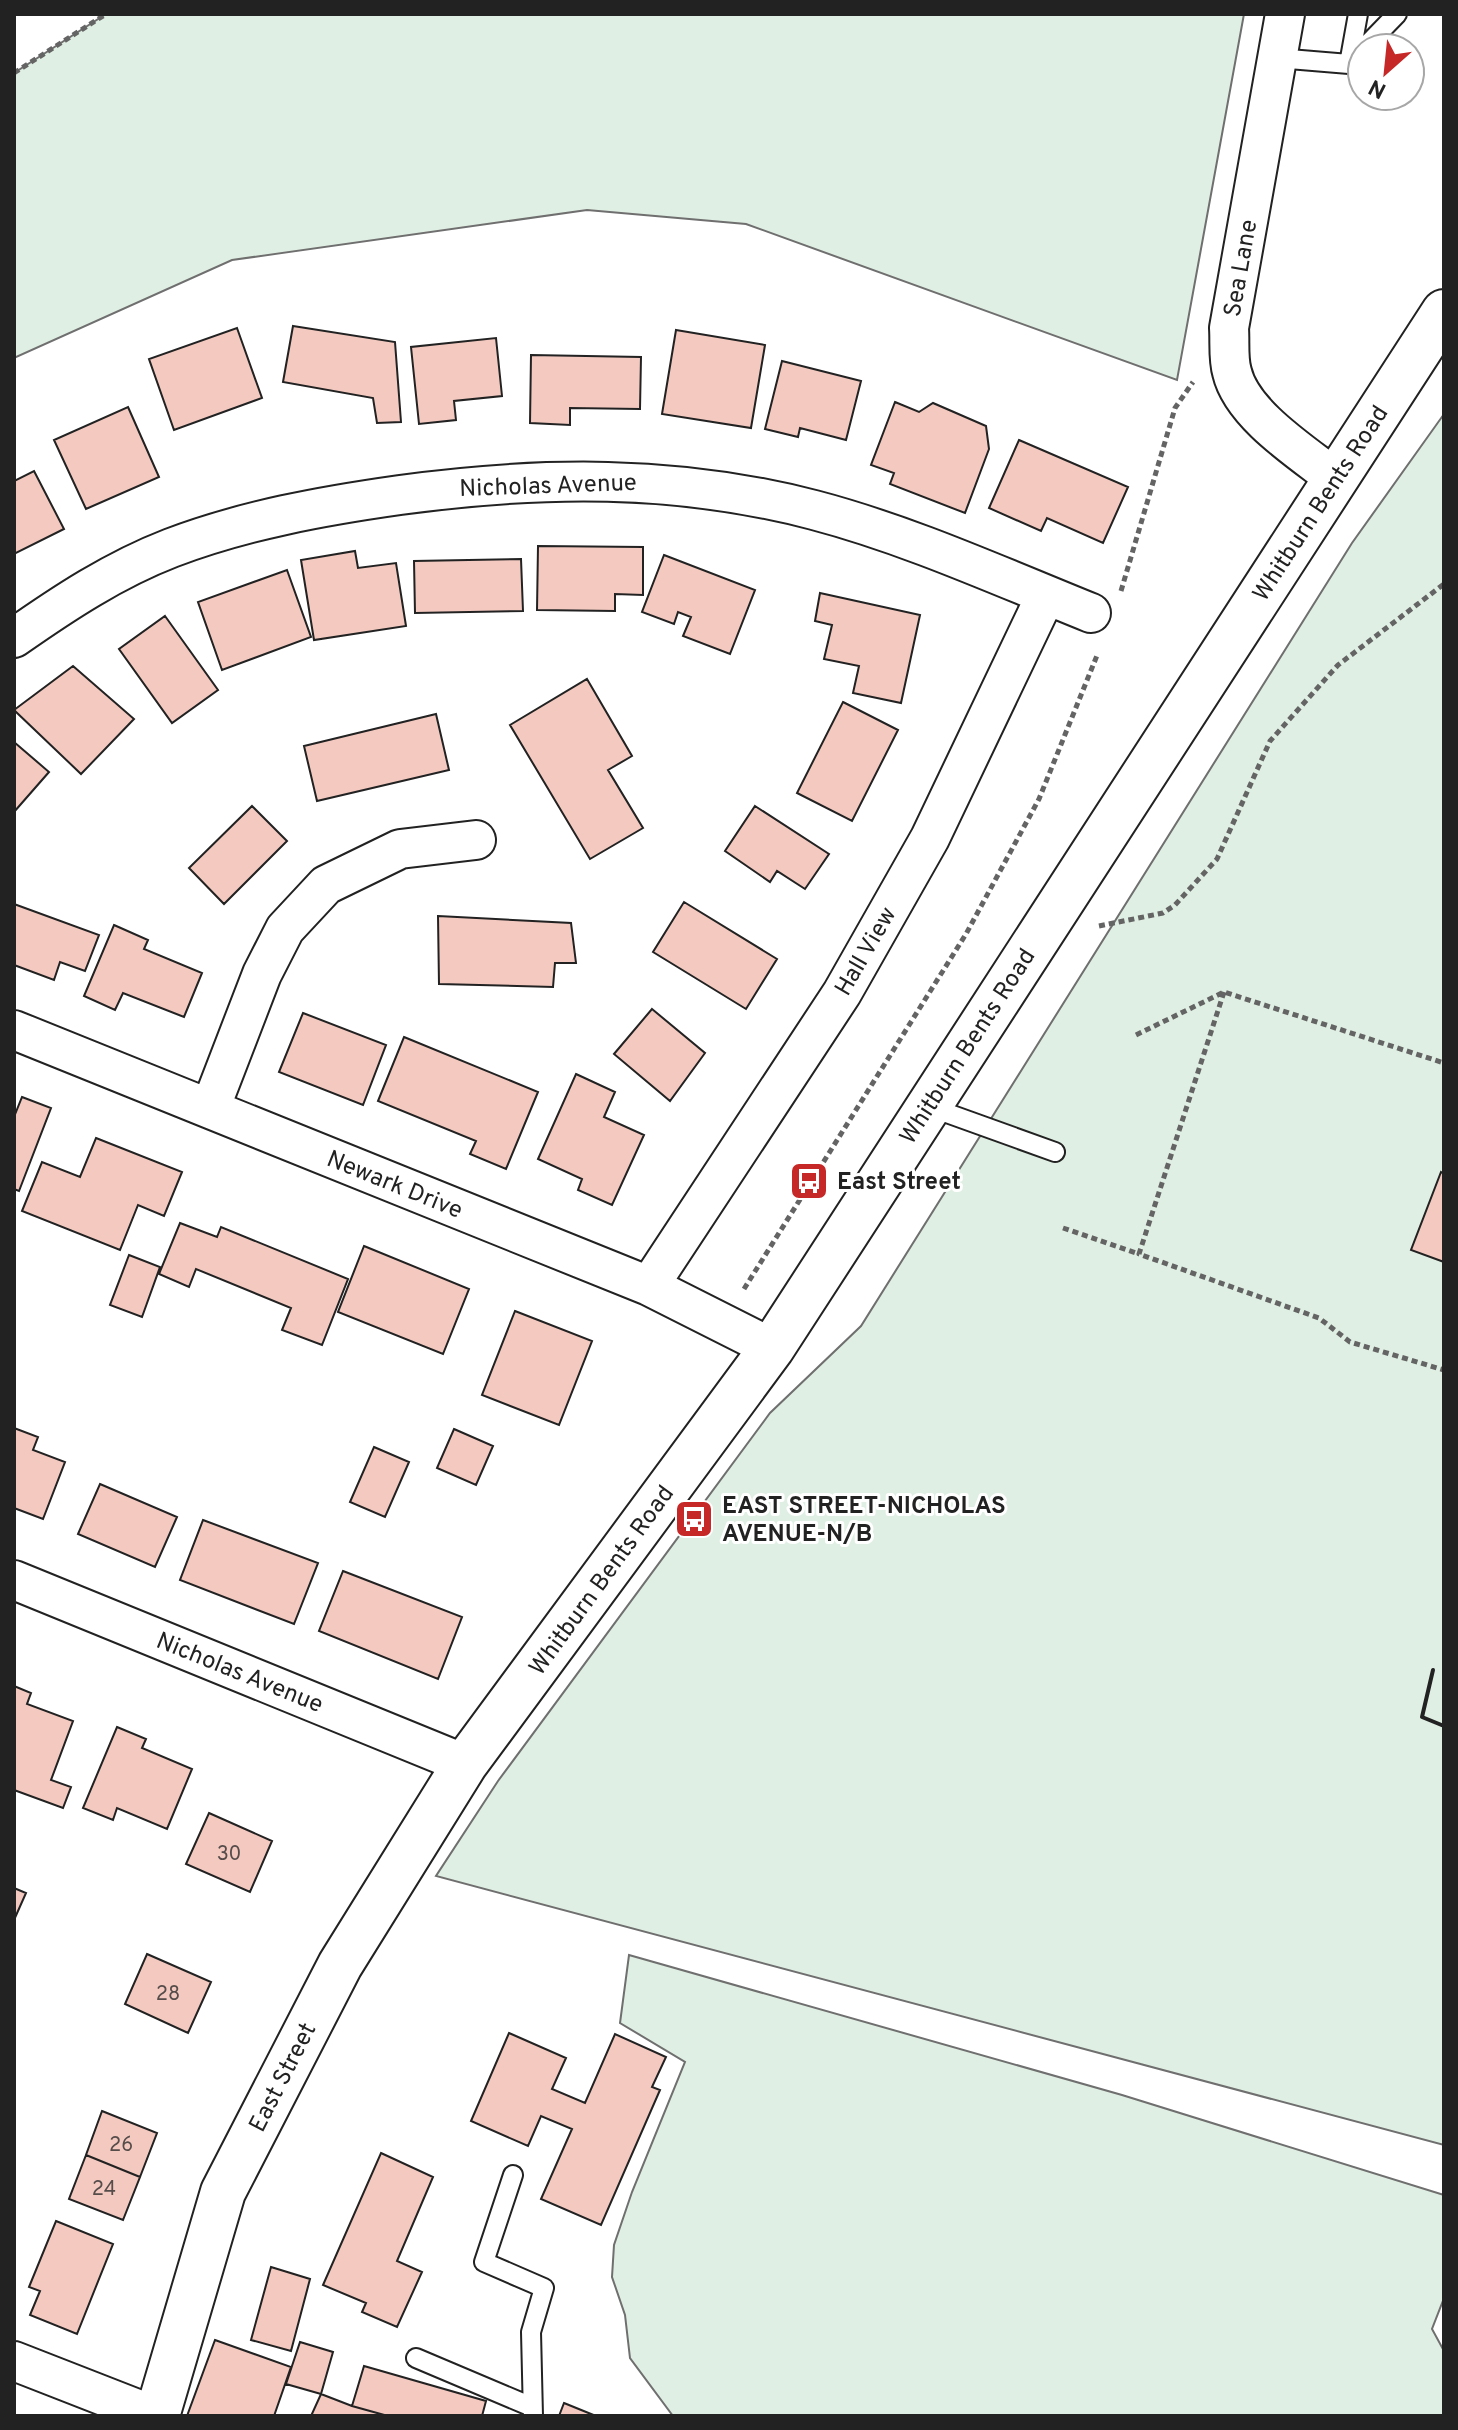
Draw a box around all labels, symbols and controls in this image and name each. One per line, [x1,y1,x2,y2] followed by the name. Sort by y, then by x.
[1346,32,1426,112] north arrow
[1365,72,1391,103] text: N
[1219,217,1265,319] street label: Sea Lane
[1247,401,1396,608] street label: Whitburn Bents Road
[459,469,637,505] street label: Nicholas Avenue
[829,902,904,1002] street label: Hall View
[894,944,1043,1151] street label: Whitburn Bents Road
[322,1145,467,1227] street label: Newark Drive
[788,1160,830,1202] bus stop icon: East Street
[837,1168,961,1198] place label: East Street
[524,1480,682,1682] street label: Whitburn Bents Road
[722,1492,1006,1550] place label: EAST STREET-NICHOLAS AVENUE-N/B
[673,1498,715,1540] bus stop icon: EAST STREET-NICHOLAS AVENUE-N/B
[151,1627,327,1721] street label: Nicholas Avenue
[217,1842,241,1868] house number: 30
[156,1982,180,2008] house number: 28
[243,2018,324,2138] street label: East Street
[109,2133,133,2159] house number: 26
[92,2177,116,2203] house number: 24

